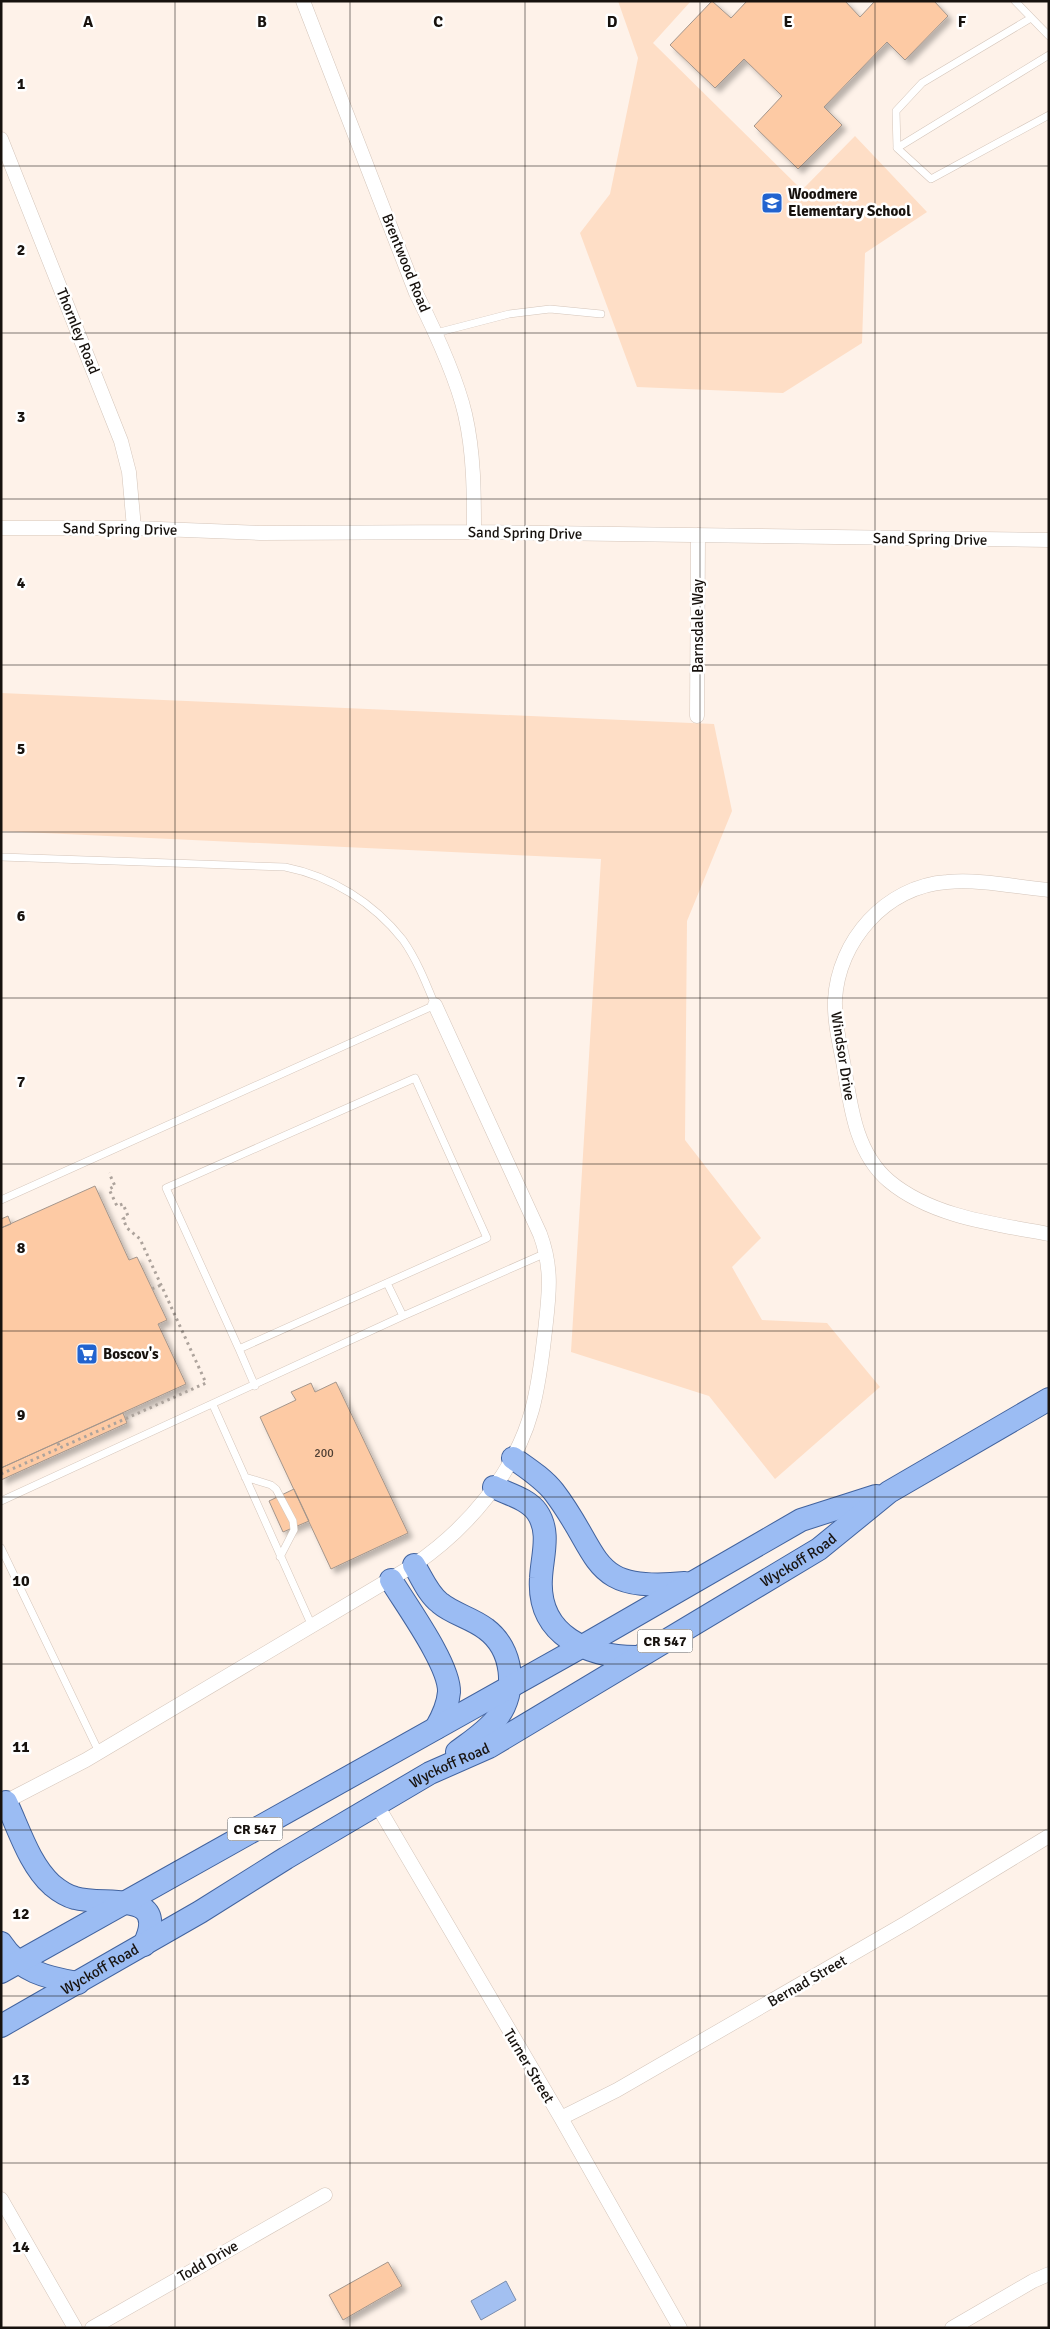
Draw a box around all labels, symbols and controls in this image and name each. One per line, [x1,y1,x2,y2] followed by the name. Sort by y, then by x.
[83,12,94,32] text: A
[257,12,267,32] text: B
[433,12,443,32] text: C
[607,12,618,32] text: D
[783,12,793,32] text: E
[958,12,967,32] text: F
[17,74,26,94] text: 1
[788,185,911,220] place label: Woodmere Elementary School
[760,191,784,215] school or university icon: Woodmere Elementary School
[378,211,434,315] street label: Brentwood Road
[17,240,25,260] text: 2
[53,285,103,377] street label: Thornley Road
[17,407,25,427] text: 3
[63,519,177,539] street label: Sand Spring Drive
[468,523,582,543] street label: Sand Spring Drive
[873,529,987,549] street label: Sand Spring Drive
[17,573,26,593] text: 4
[689,579,707,673] street label: Barnsdale Way
[17,739,25,759] text: 5
[17,906,26,926] text: 6
[827,1010,859,1102] street label: Windsor Drive
[17,1072,26,1092] text: 7
[17,1238,26,1258] text: 8
[75,1342,99,1366] supermarket icon: Boscov's
[103,1345,159,1363] place label: Boscov's
[17,1405,26,1425] text: 9
[314,1446,334,1461] house number: 200
[757,1529,840,1591] street label: Wyckoff Road
[12,1571,30,1591] text: 10
[638,1630,692,1652] road number: CR 547
[12,1737,30,1757] text: 11
[406,1739,492,1792] street label: Wyckoff Road
[228,1818,282,1840] road number: CR 547
[12,1904,30,1924] text: 12
[58,1940,142,1999] street label: Wyckoff Road
[764,1951,850,2011] street label: Bernad Street
[500,2026,558,2106] street label: Turner Street
[12,2070,30,2090] text: 13
[12,2237,30,2257] text: 14
[175,2237,241,2285] street label: Todd Drive

